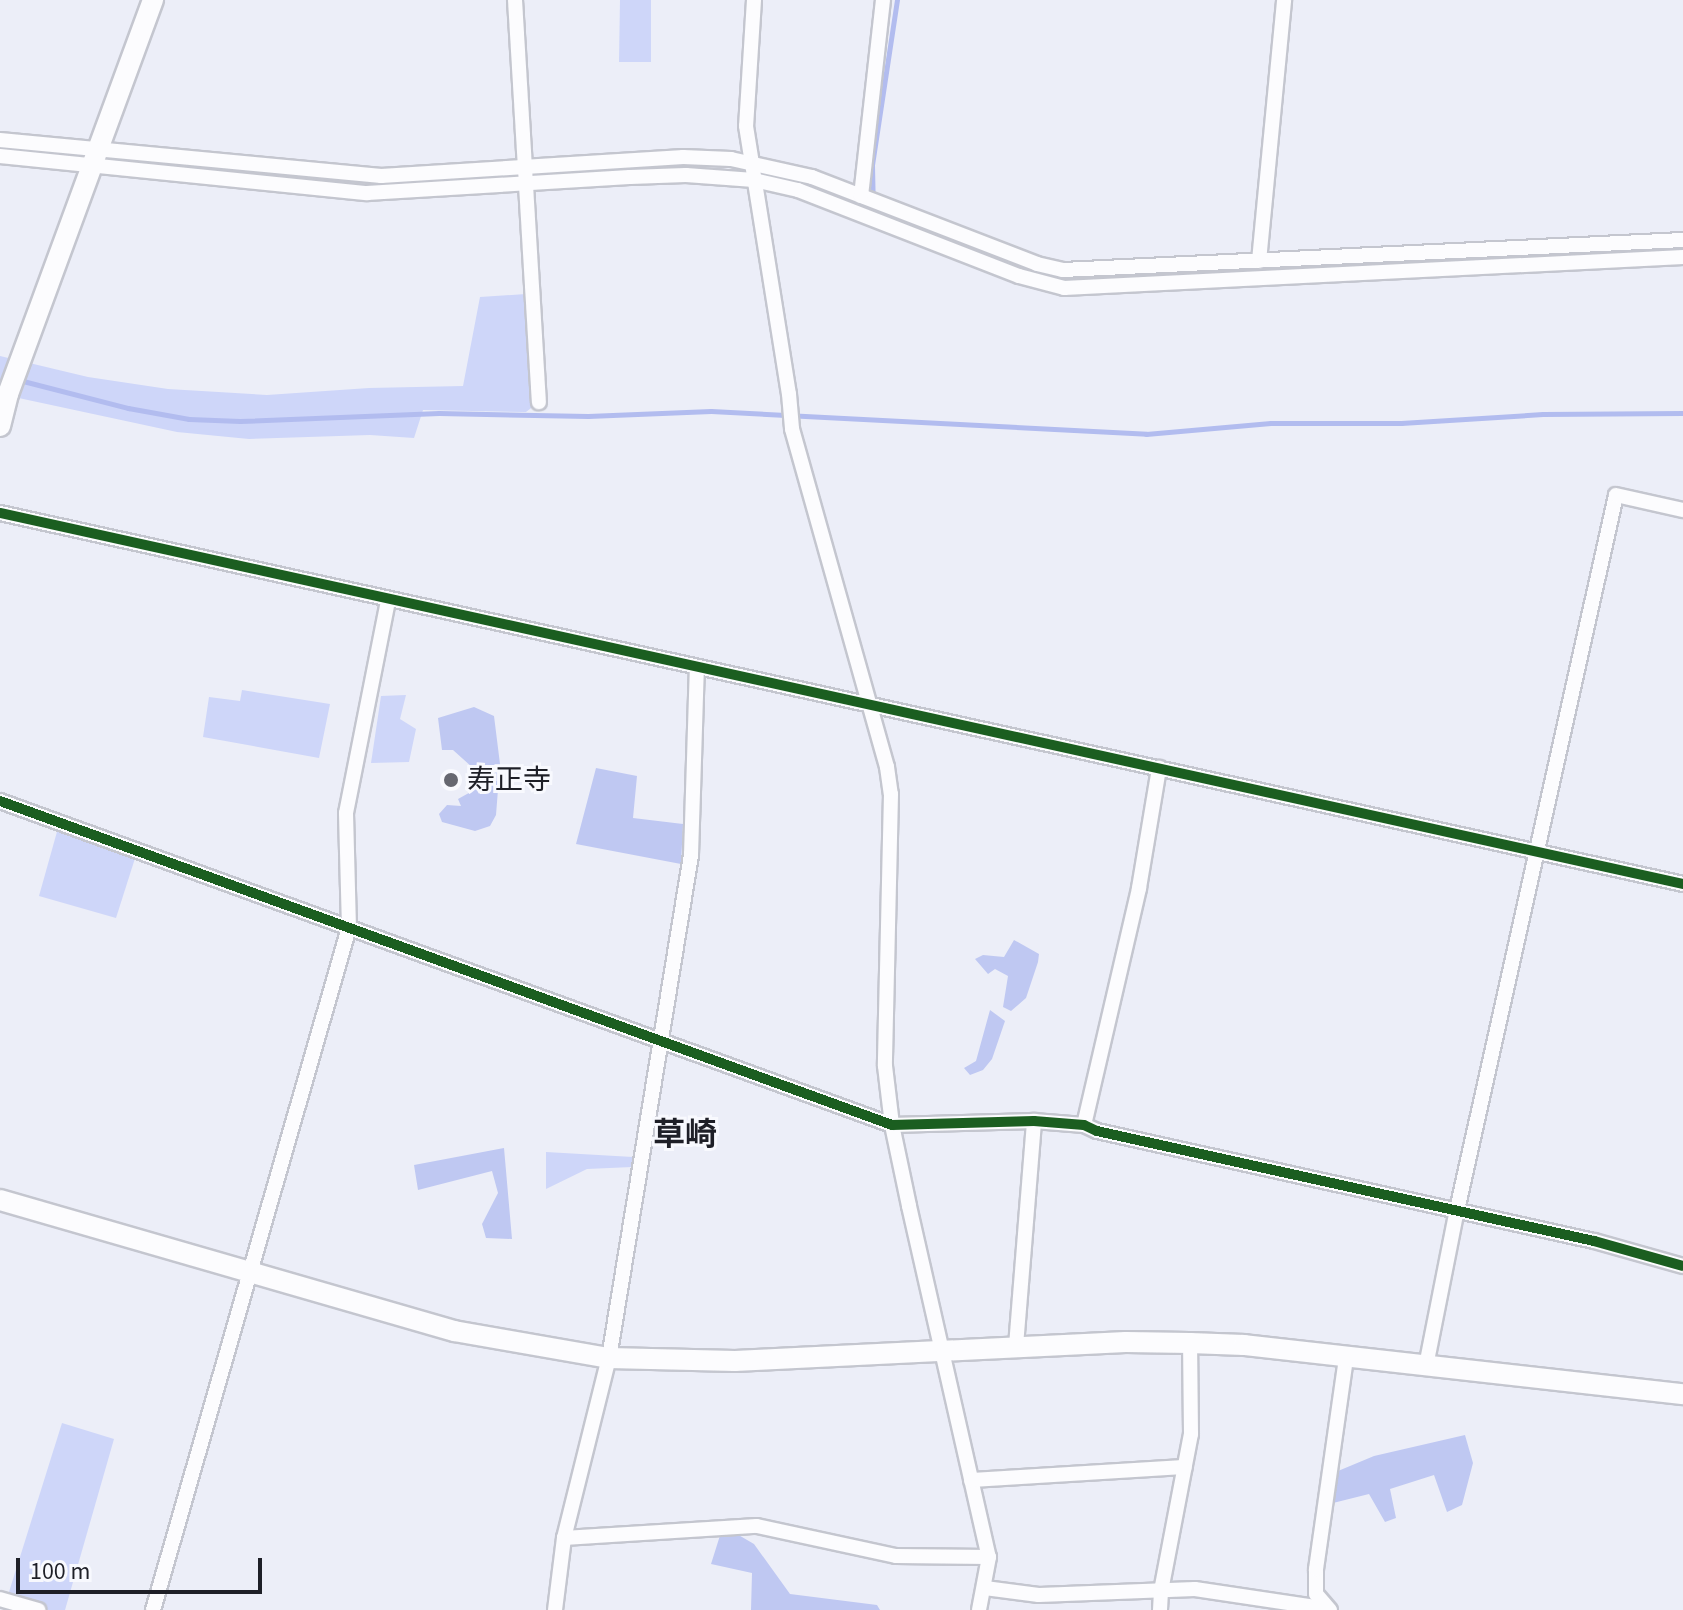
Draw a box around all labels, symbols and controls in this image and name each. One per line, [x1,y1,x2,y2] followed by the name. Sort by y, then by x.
[467,763,551,797] place label: 寿正寺
[442,771,460,789] marker: 寿正寺
[653,1116,717,1154] district label: 草崎
[20,1542,266,1592] scale bar
[30,1554,90,1589] text: 100 m

